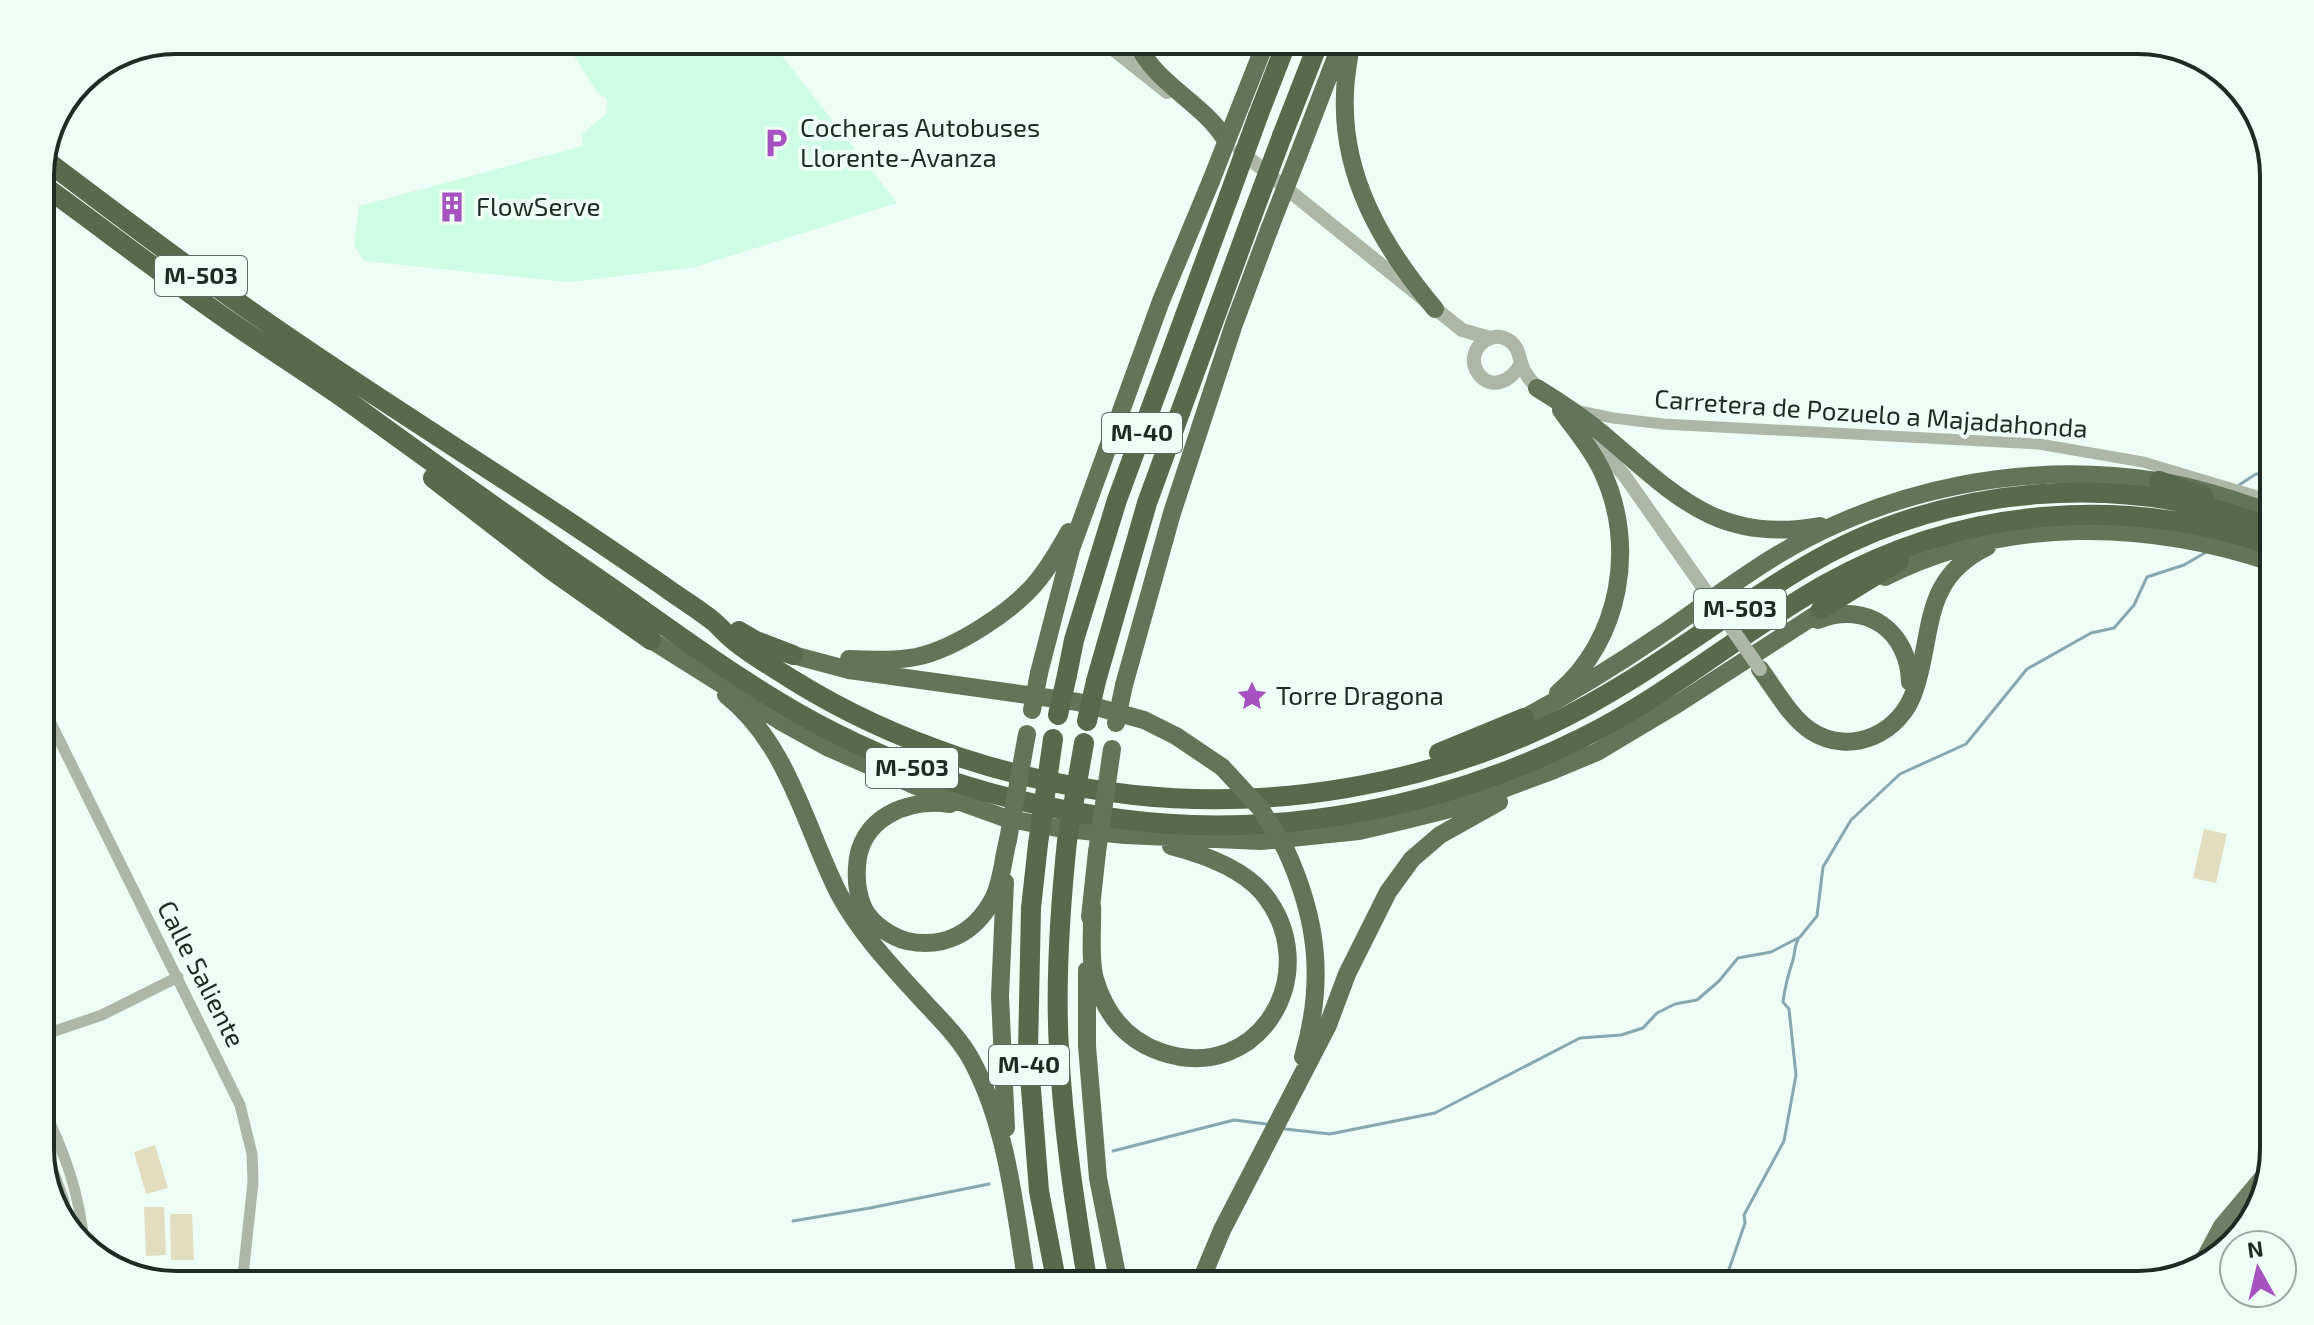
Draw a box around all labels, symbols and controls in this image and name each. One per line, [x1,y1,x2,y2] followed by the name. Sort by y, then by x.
[800,111,1040,172] place label: Cocheras Autobuses Llorente-Avanza
[759,126,793,160] parking icon: Cocheras Autobuses Llorente-Avanza
[435,190,469,224] building icon: FlowServe
[476,190,600,221] place label: FlowServe
[155,256,247,296] road number: M-503
[1653,382,2089,443] street label: Carretera de Pozuelo a Majadahonda
[1102,413,1182,453] road number: M-40
[1694,589,1786,629] road number: M-503
[1235,679,1269,713] place icon: Torre Dragona
[1276,679,1444,710] place label: Torre Dragona
[866,748,958,788] road number: M-503
[152,895,253,1052] street label: Calle Saliente
[989,1045,1069,1085] road number: M-40
[2218,1229,2298,1309] north arrow
[2245,1234,2265,1262] text: N

